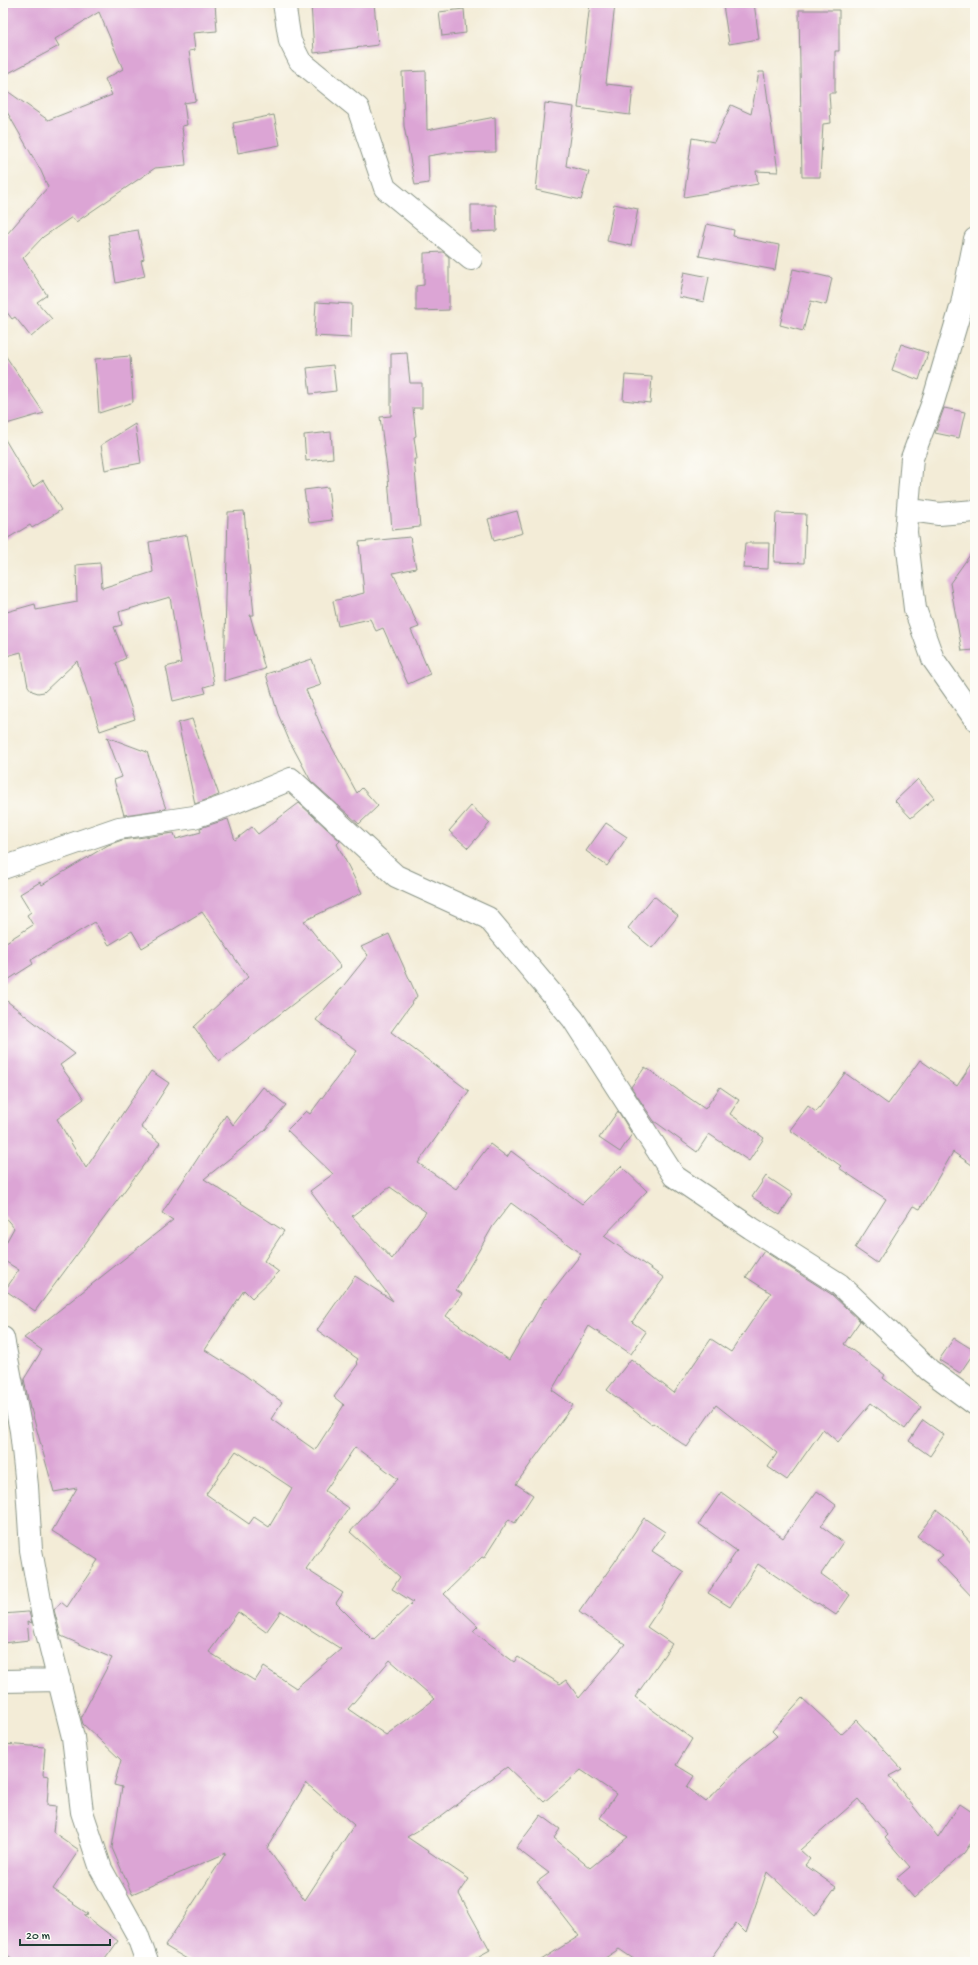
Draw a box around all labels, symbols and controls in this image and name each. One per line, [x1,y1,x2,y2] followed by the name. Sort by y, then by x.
[20,1921,110,1947] scale bar
[26,1930,51,1944] text: 20 m

